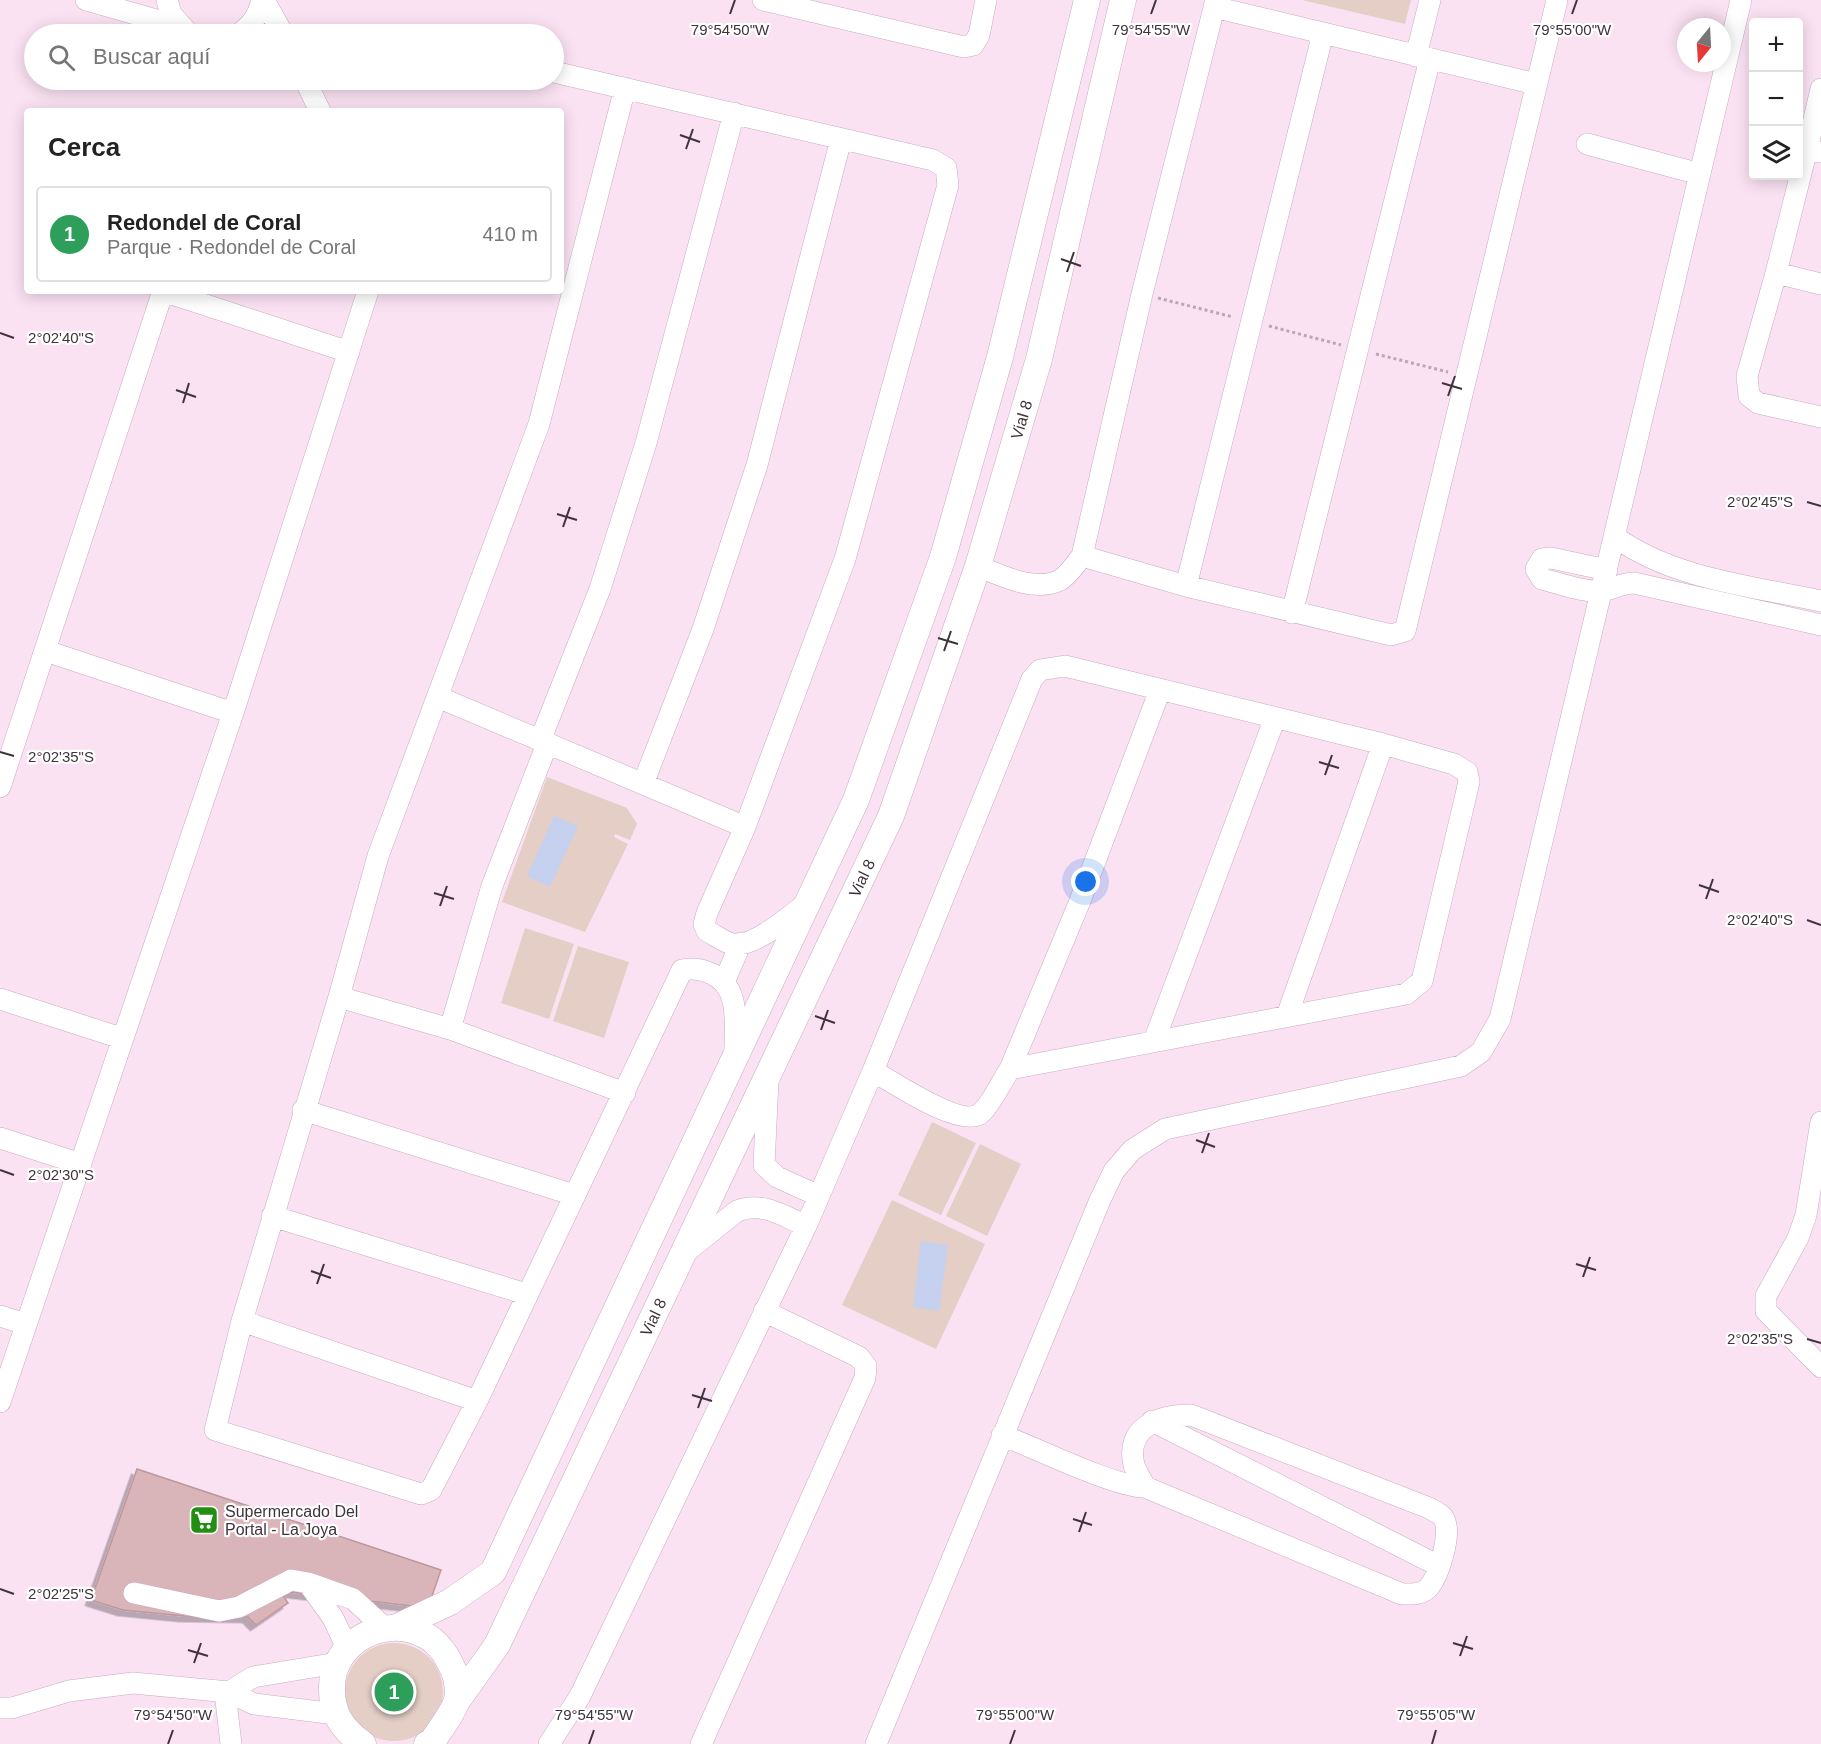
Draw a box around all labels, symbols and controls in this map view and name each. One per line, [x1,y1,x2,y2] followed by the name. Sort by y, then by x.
[1677,18,1731,72] north arrow
[1749,18,1803,180] map controls
[1749,18,1803,72] button: +
[691,21,770,38] text: 79°54'50"W
[1112,21,1191,38] text: 79°54'55"W
[1533,21,1612,38] text: 79°55'00"W
[24,24,564,90] search box
[45,41,78,74] icon: search
[93,44,210,69] text: Buscar aquí
[1749,72,1803,126] button: −
[1749,126,1803,180] button: layers
[48,132,120,162] text: Cerca
[107,210,301,235] text: Redondel de Coral
[64,223,75,245] text: 1
[482,223,538,245] text: 410 m
[107,236,356,258] text: Parque · Redondel de Coral
[28,329,94,346] text: 2°02'40"S
[1008,398,1035,441] street label: Vial 8
[1727,493,1793,510] text: 2°02'45"S
[28,748,94,765] text: 2°02'35"S
[846,857,878,900] street label: Vial 8
[1071,867,1100,896] your location
[1727,911,1793,928] text: 2°02'40"S
[28,1166,94,1183] text: 2°02'30"S
[637,1295,670,1339] street label: Vial 8
[1727,1330,1793,1347] text: 2°02'35"S
[225,1503,358,1538] place label: Supermercado Del Portal - La Joya
[188,1504,220,1536] supermarket icon: Supermercado Del Portal - La Joya
[28,1585,94,1602] text: 2°02'25"S
[374,1670,414,1714] pin: 1
[134,1706,213,1723] text: 79°54'50"W
[555,1706,634,1723] text: 79°54'55"W
[976,1706,1055,1723] text: 79°55'00"W
[1397,1706,1476,1723] text: 79°55'05"W

